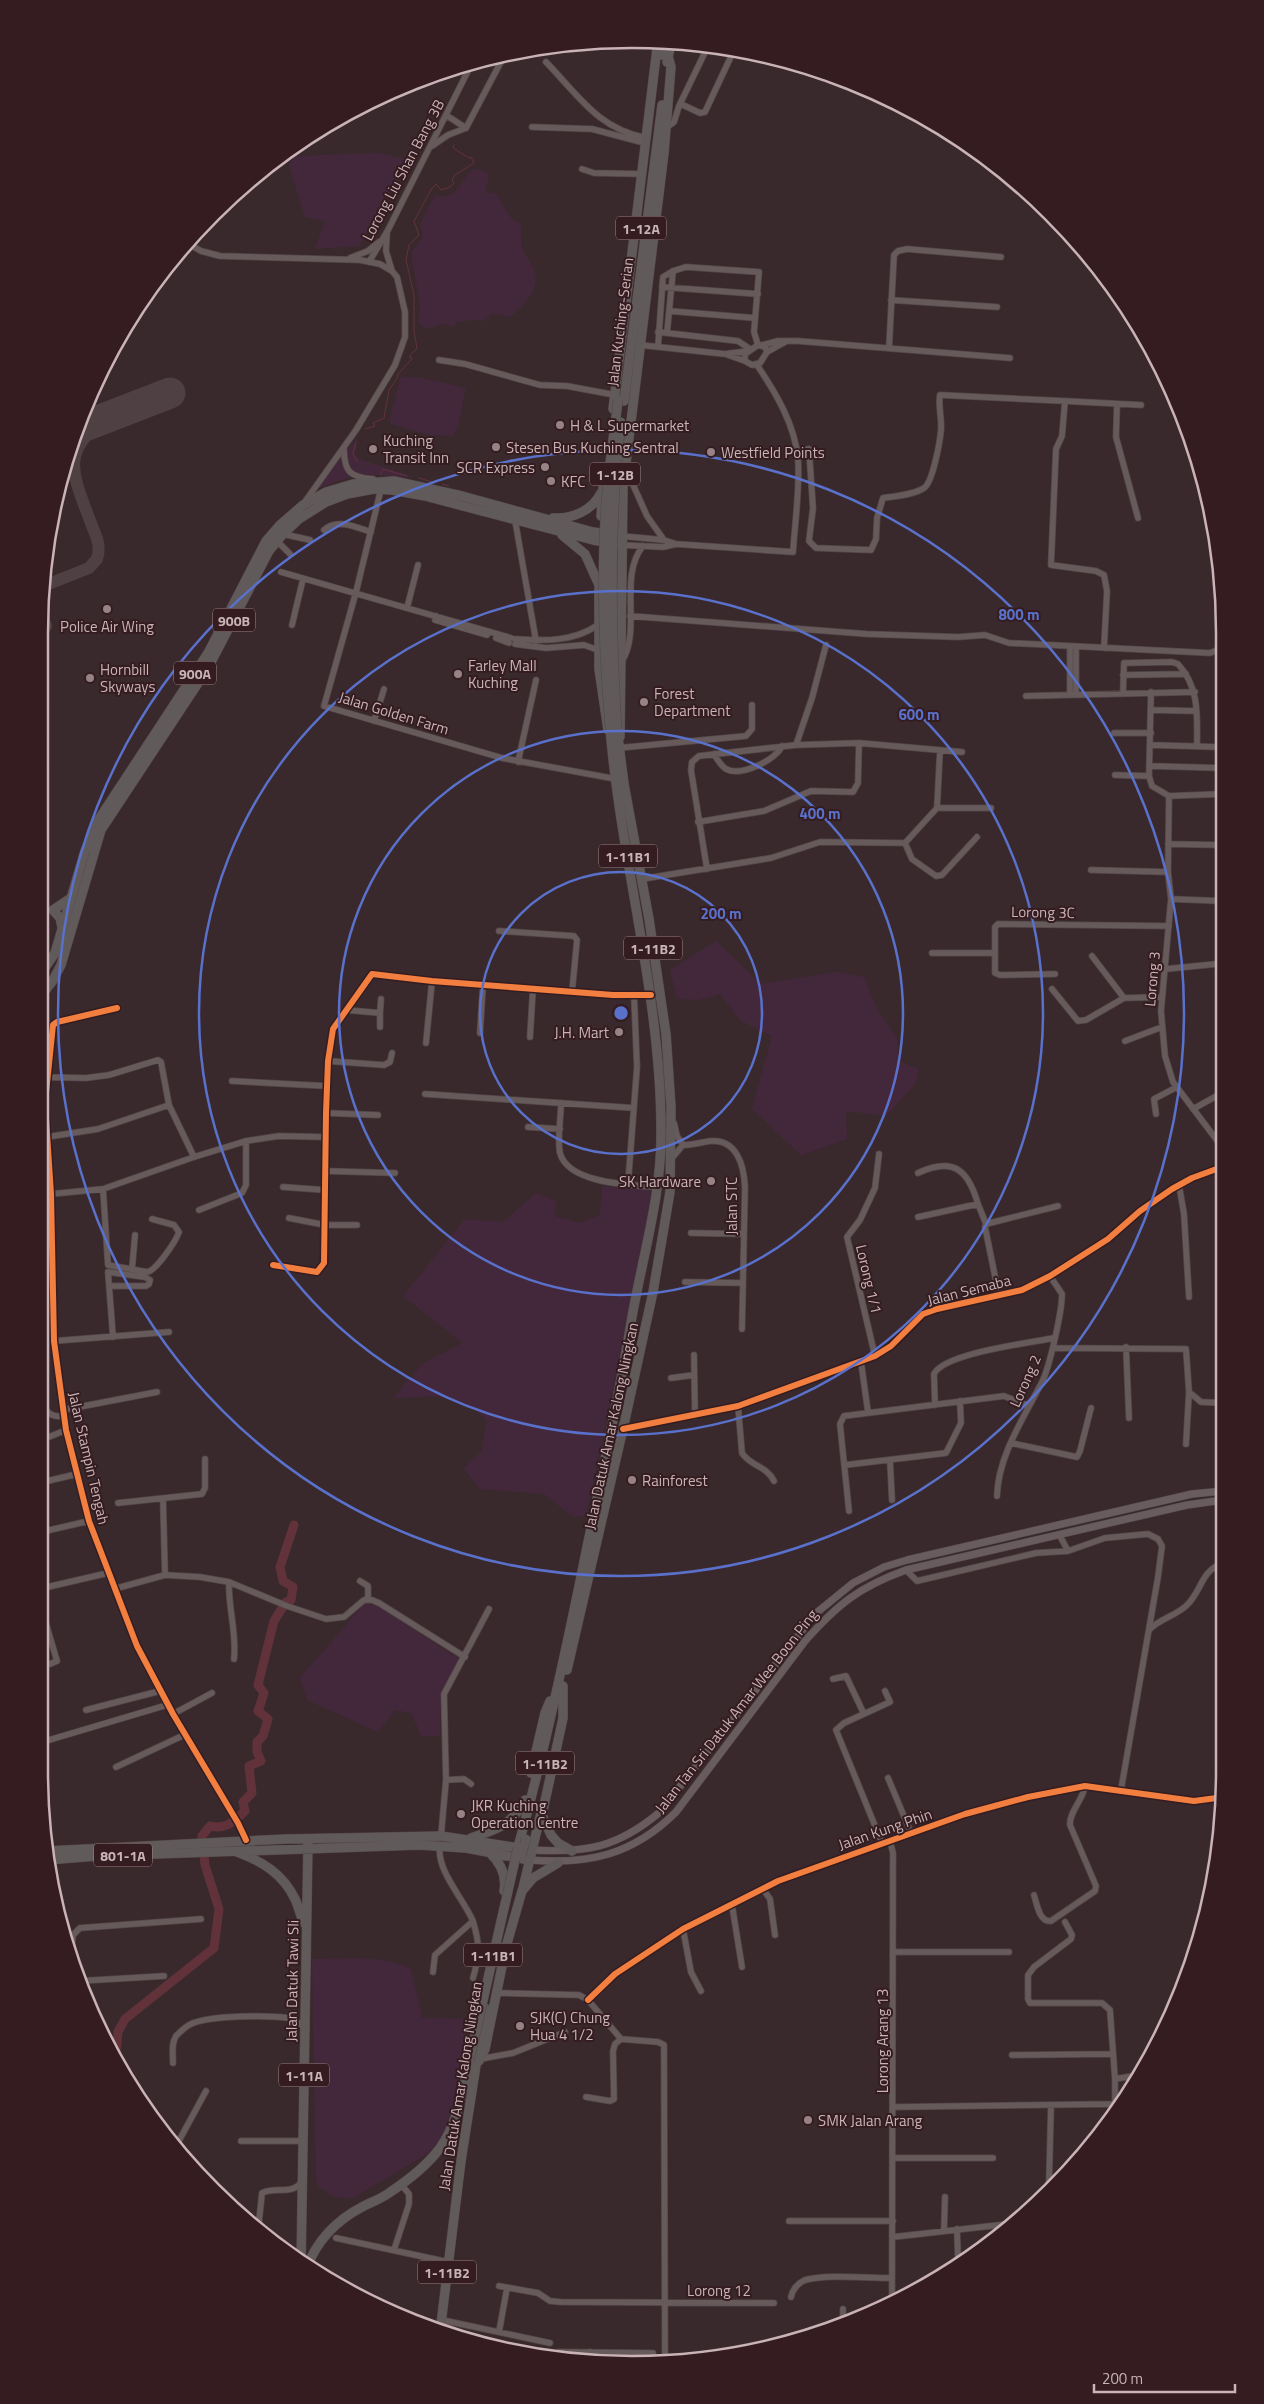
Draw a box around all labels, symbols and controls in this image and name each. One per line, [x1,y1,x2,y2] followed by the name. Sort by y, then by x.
[356,95,450,245] street label: Lorong Liu Shan Bang 3B
[616,217,666,240] road number: 1-12A
[601,256,639,388] street label: Jalan Kuching-Serian
[570,414,690,437] place label: H & L Supermarket
[554,419,566,431] marker: H & L Supermarket
[383,429,449,469] place label: Kuching Transit Inn
[506,436,679,459] place label: Stesen Bus Kuching Sentral
[490,441,502,453] marker: Stesen Bus Kuching Sentral
[721,441,825,464] place label: Westfield Points
[367,443,379,455] marker: Kuching Transit Inn
[705,446,717,458] marker: Westfield Points
[457,456,535,479] place label: SCR Express
[539,461,551,473] marker: SCR Express
[590,462,640,486] road number: 1-12B
[561,470,585,493] place label: KFC
[545,475,557,487] marker: KFC
[101,603,113,615] marker: Police Air Wing
[998,603,1040,626] text: 800 m
[213,608,255,632] road number: 900B
[60,615,154,638] place label: Police Air Wing
[468,654,537,694] place label: Farley Mall Kuching
[100,658,155,698] place label: Hornbill Skyways
[174,661,216,684] road number: 900A
[452,668,464,680] marker: Farley Mall Kuching
[84,672,96,684] marker: Hornbill Skyways
[654,682,731,722] place label: Forest Department
[336,685,452,741] street label: Jalan Golden Farm
[638,696,650,708] marker: Forest Department
[898,703,940,726] text: 600 m
[799,802,841,825] text: 400 m
[599,844,657,868] road number: 1-11B1
[1011,900,1075,924] street label: Lorong 3C
[700,902,742,925] text: 200 m
[624,936,682,960] road number: 1-11B2
[1138,950,1166,1008] street label: Lorong 3
[612,1004,630,1022] centre of rings
[554,1021,610,1044] place label: J.H. Mart
[613,1026,625,1038] marker: J.H. Mart
[619,1170,701,1193] place label: SK Hardware
[705,1175,717,1187] marker: SK Hardware
[720,1177,743,1235] street label: Jalan STC
[850,1242,888,1316] street label: Lorong 1/1
[925,1268,1014,1311] street label: Jalan Semaba
[578,1320,644,1532] street label: Jalan Datuk Amar Kalong Ningkan
[1003,1351,1047,1411] street label: Lorong 2
[63,1389,115,1527] street label: Jalan Stampin Tengah
[642,1469,708,1492] place label: Rainforest
[626,1474,638,1486] marker: Rainforest
[649,1604,823,1818] street label: Jalan Tan Sri Datuk Amar Wee Boon Ping
[516,1752,574,1775] road number: 1-11B2
[471,1794,578,1834] place label: JKR Kuching Operation Centre
[835,1802,935,1856] street label: Jalan Kung Phin
[455,1808,467,1820] marker: JKR Kuching Operation Centre
[94,1844,152,1866] road number: 801-1A
[279,1920,305,2042] street label: Jalan Datuk Tawi Sli
[464,1944,522,1966] road number: 1-11B1
[432,1980,488,2192] street label: Jalan Datuk Amar Kalong Ningkan
[871,1989,894,2093] street label: Lorong Arang 13
[530,2006,610,2046] place label: SJK(C) Chung Hua 4 1/2
[514,2020,526,2032] marker: SJK(C) Chung Hua 4 1/2
[279,2064,329,2086] road number: 1-11A
[818,2109,922,2132] place label: SMK Jalan Arang
[802,2114,814,2126] marker: SMK Jalan Arang
[418,2260,476,2284] road number: 1-11B2
[687,2279,751,2302] street label: Lorong 12
[1094,2362,1235,2394] scale bar
[1102,2367,1143,2390] text: 200 m

